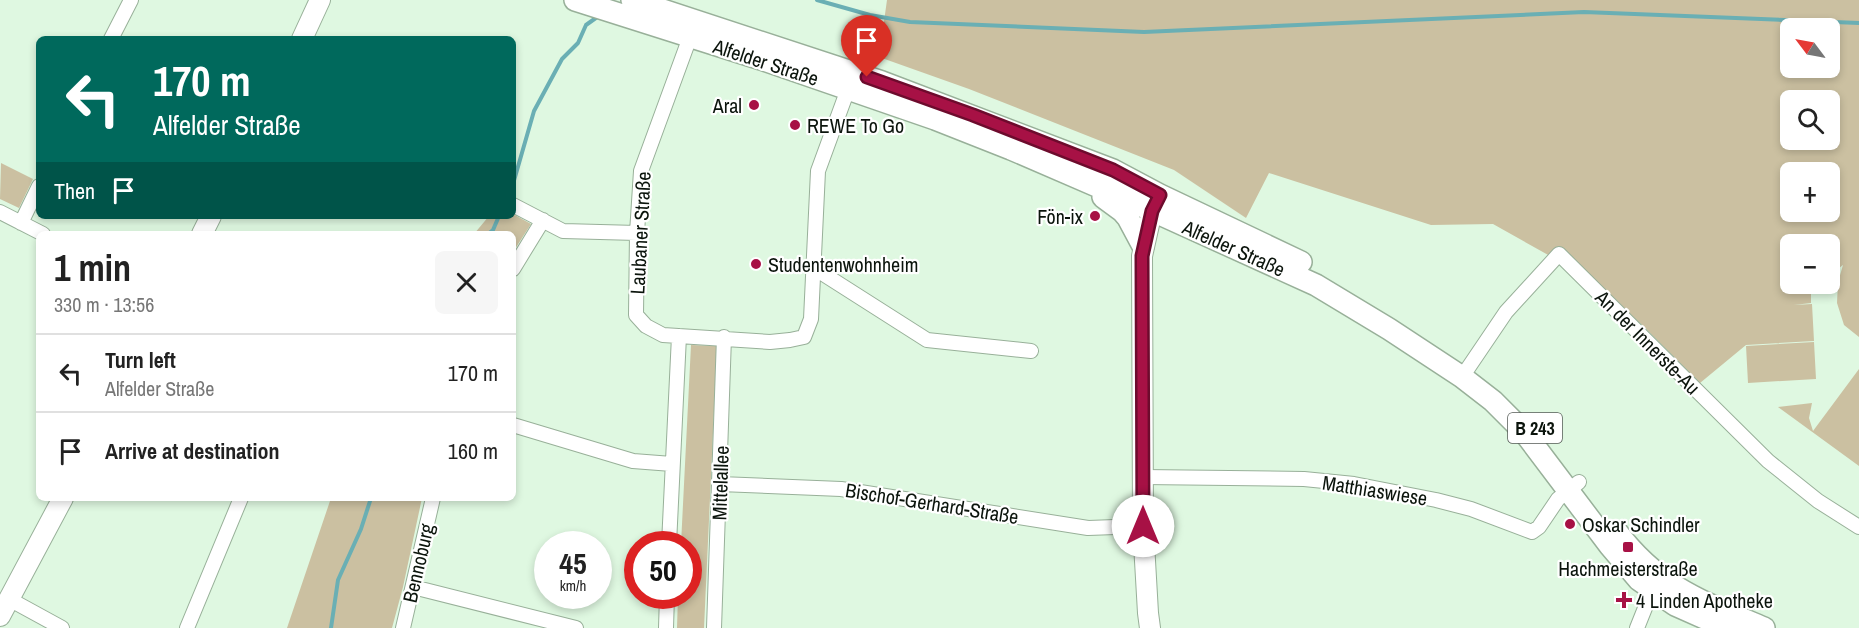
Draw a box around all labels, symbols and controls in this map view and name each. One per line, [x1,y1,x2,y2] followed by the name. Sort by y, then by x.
[841,15,892,77] pin
[1780,18,1840,78] north arrow
[1780,18,1840,294] map controls
[850,24,883,57] icon: arrive
[709,32,822,92] street label: Alfelder Straße
[153,53,251,109] text: 170 m
[54,60,132,138] icon: left
[1780,90,1840,150] button: search
[712,92,742,119] place label: Aral
[747,98,761,112] marker: Aral
[153,107,301,143] text: Alfelder Straße
[807,112,904,139] place label: REWE To Go
[788,118,802,132] marker: REWE To Go
[1780,162,1840,222] button: +
[623,171,657,295] street label: Laubaner Straße
[107,174,140,207] icon: arrive
[54,176,95,206] text: Then
[1037,203,1084,230] place label: Fön-ix
[1088,209,1102,223] marker: Fön-ix
[1178,213,1289,283] street label: Alfelder Straße
[1780,234,1840,294] button: −
[54,244,131,292] text: 1 min
[435,251,498,314] button: close
[768,251,918,278] place label: Studentenwohnheim
[749,257,763,271] marker: Studentenwohnheim
[1589,283,1706,400] street label: An der Innerste-Au
[54,291,154,318] text: 330 m · 13:56
[105,345,176,375] text: Turn left
[54,357,87,390] icon: left
[448,358,498,388] text: 170 m
[105,375,214,402] text: Alfelder Straße
[1508,413,1562,443] road number: B 243
[54,435,87,468] icon: arrive
[105,436,279,466] text: Arrive at destination
[448,436,498,466] text: 160 m
[705,445,735,521] street label: Mittelallee
[1321,468,1429,512] street label: Matthiaswiese
[843,476,1021,530] street label: Bischof-Gerhard-Straße
[1111,494,1175,558] position arrow
[1582,511,1700,538] place label: Oskar Schindler
[1563,517,1577,531] marker: Oskar Schindler
[396,521,440,605] street label: Bennoburg
[624,531,702,609] speed limit sign: 50
[1621,540,1635,554] marker: Hachmeisterstraße
[559,543,587,583] text: 45
[1558,555,1698,582] place label: Hachmeisterstraße
[560,575,586,596] text: km/h
[1636,587,1773,614] place label: 4 Linden Apotheke
[1617,593,1631,607] marker: 4 Linden Apotheke

